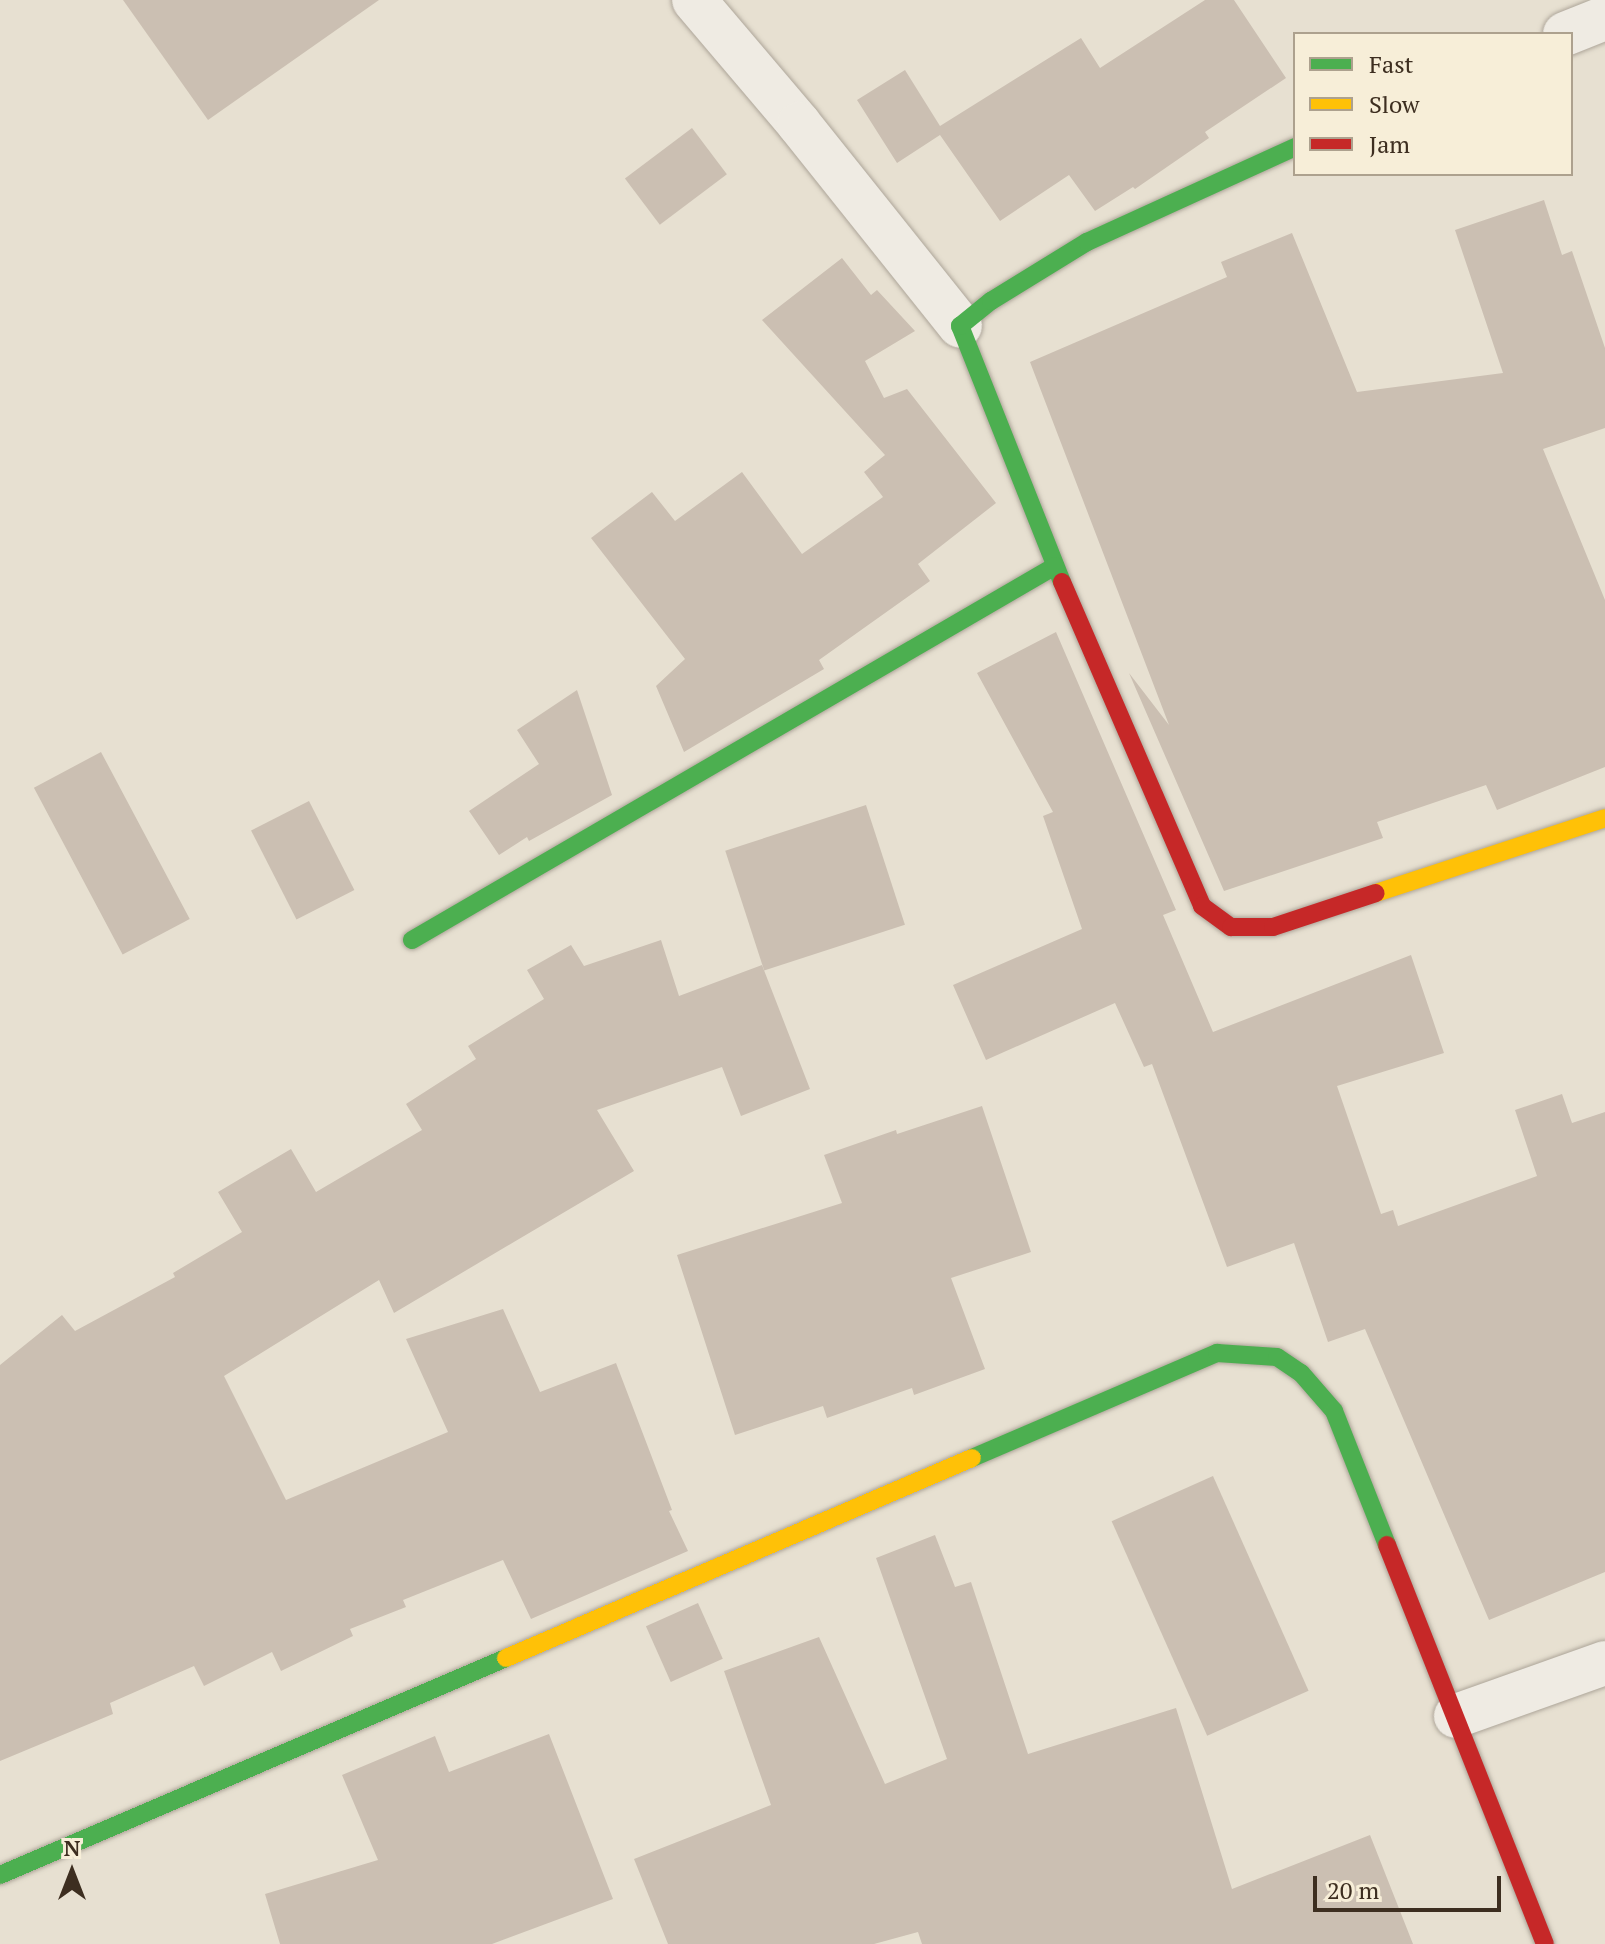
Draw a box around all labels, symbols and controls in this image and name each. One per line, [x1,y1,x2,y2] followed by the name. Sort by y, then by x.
[1293,32,1573,176] legend
[1369,48,1413,80] text: Fast
[1369,88,1420,120] text: Slow
[1369,128,1410,160] text: Jam
[32,1832,112,1912] north arrow
[64,1833,80,1862] text: N
[1317,1860,1505,1910] scale bar
[1327,1874,1379,1906] text: 20 m

